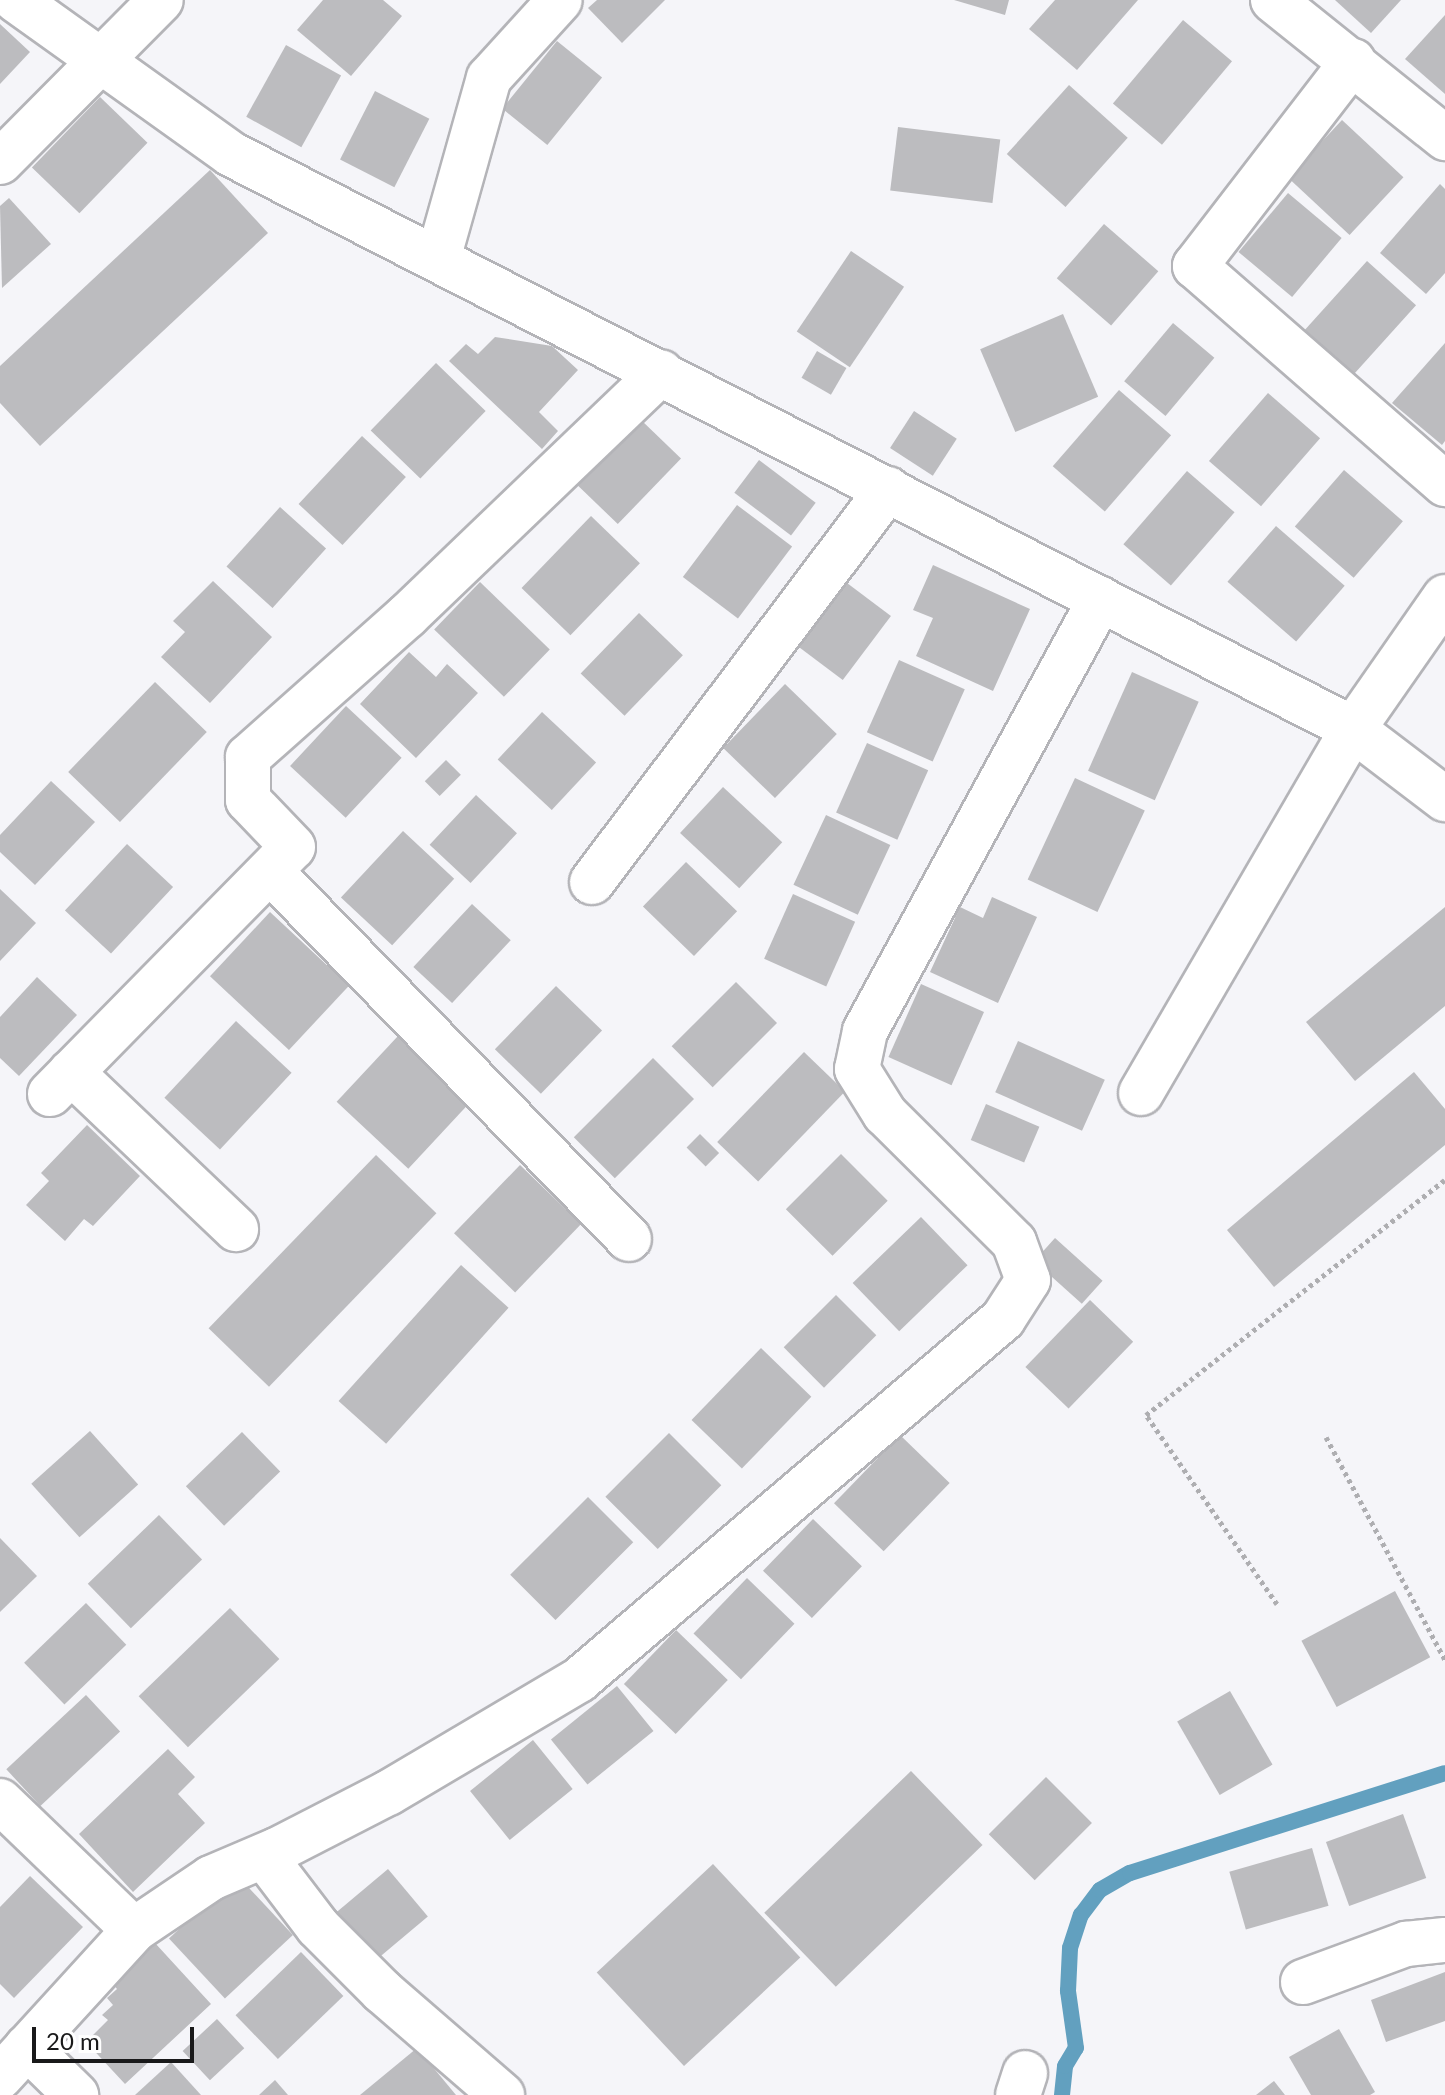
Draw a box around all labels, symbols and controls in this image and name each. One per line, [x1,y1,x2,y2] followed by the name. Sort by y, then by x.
[36,2011,198,2061] scale bar
[46,2026,100,2055] text: 20 m

